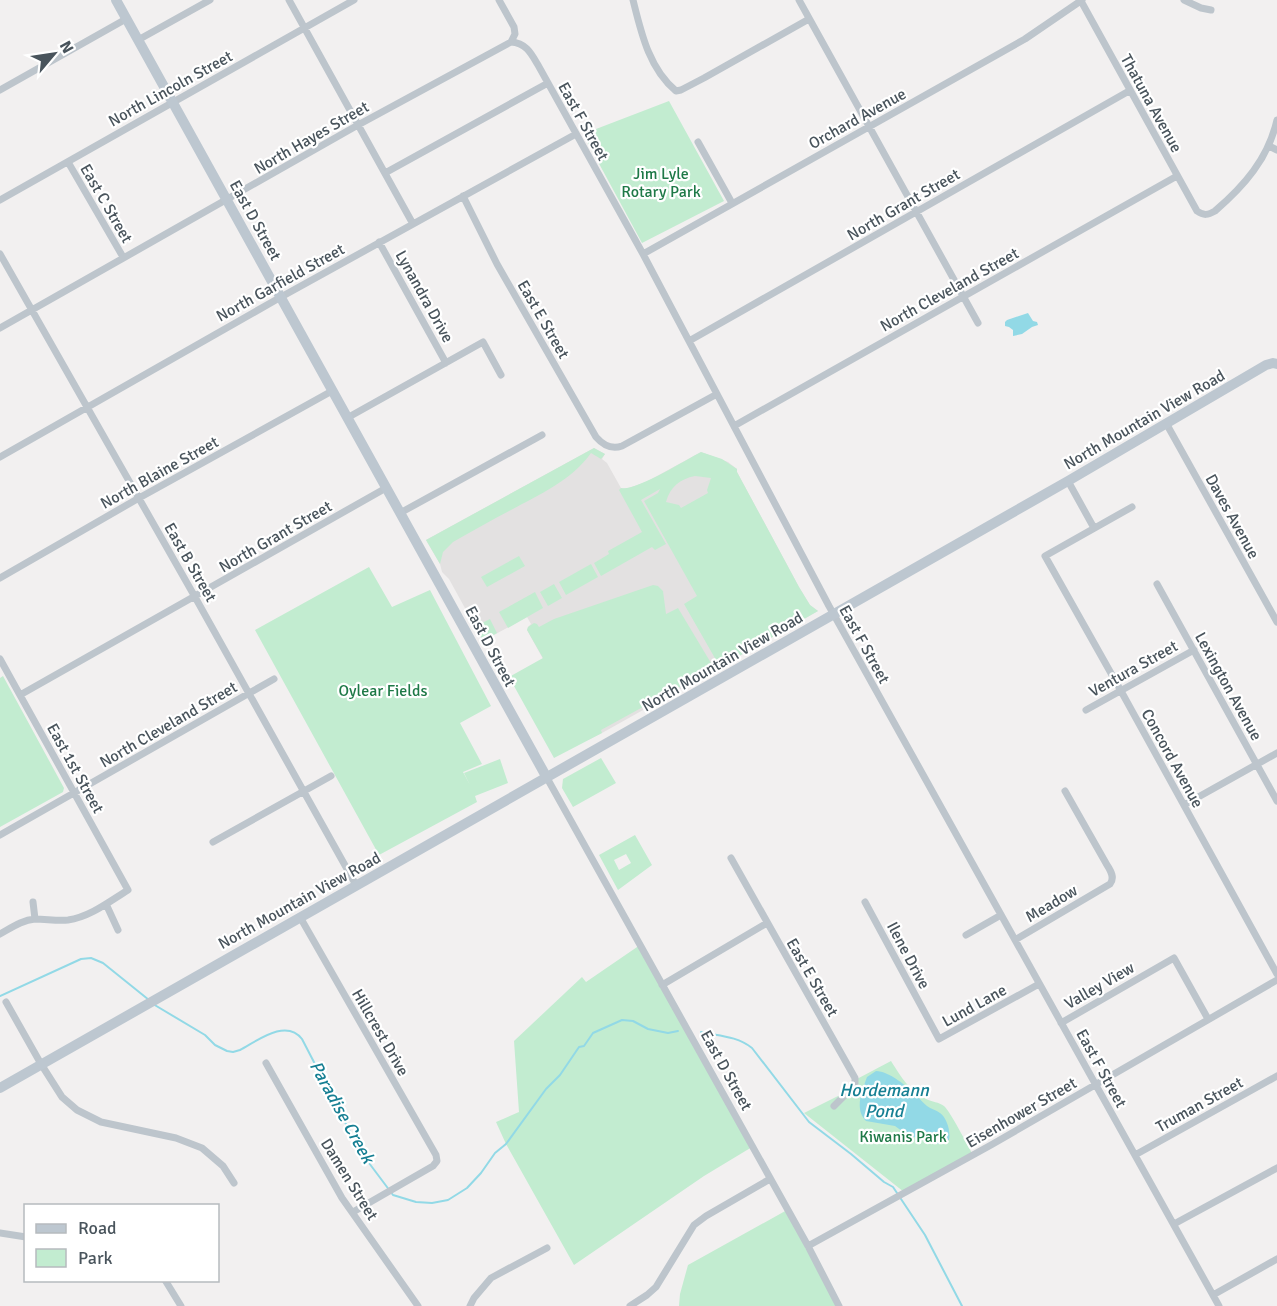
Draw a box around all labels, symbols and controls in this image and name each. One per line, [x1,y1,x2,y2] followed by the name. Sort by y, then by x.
[24,24,84,84] north arrow
[55,37,78,57] text: N
[105,46,236,131] street label: North Lincoln Street
[1116,51,1186,156] street label: Thatuna Avenue
[553,79,613,165] street label: East F Street
[805,84,910,154] street label: Orchard Avenue
[250,97,373,179] street label: North Hayes Street
[75,160,137,247] street label: East C Street
[621,164,701,202] park label: Jim Lyle Rotary Park
[844,164,964,245] street label: North Grant Street
[225,177,286,264] street label: East D Street
[213,239,348,326] street label: North Garfield Street
[877,243,1023,336] street label: North Cleveland Street
[391,247,458,346] street label: Lynandra Drive
[513,277,574,363] street label: East E Street
[1060,365,1229,474] street label: North Mountain View Road
[97,432,222,514] street label: North Blaine Street
[1201,471,1264,562] street label: Daves Avenue
[216,496,336,577] street label: North Grant Street
[159,519,221,606] street label: East B Street
[834,602,894,688] street label: East F Street
[460,603,520,691] street label: East D Street
[638,607,807,716] street label: North Mountain View Road
[1190,629,1266,744] street label: Lexington Avenue
[1086,636,1182,702] street label: Ventura Street
[96,677,241,772] street label: North Cleveland Street
[339,681,427,701] park label: Oylear Fields
[1137,705,1208,812] street label: Concord Avenue
[42,720,108,817] street label: East 1st Street
[215,848,384,954] street label: North Mountain View Road
[1022,880,1082,927] street label: Meadow
[882,918,934,993] street label: Ilene Drive
[782,935,843,1021] street label: East E Street
[1061,958,1138,1014] street label: Valley View
[939,980,1010,1032] street label: Lund Lane
[347,985,413,1080] street label: Hillcrest Drive
[1071,1026,1131,1112] street label: East F Street
[696,1027,757,1114] street label: East D Street
[305,1057,380,1169] water label: Paradise Creek
[963,1073,1081,1153] street label: Eisenhower Street
[1152,1073,1247,1137] street label: Truman Street
[839,1079,930,1122] water label: Hordemann Pond
[859,1127,947,1147] park label: Kiwanis Park
[316,1135,382,1225] street label: Damen Street
[24,1204,219,1282] legend
[78,1217,117,1239] text: Road
[78,1247,113,1269] text: Park

